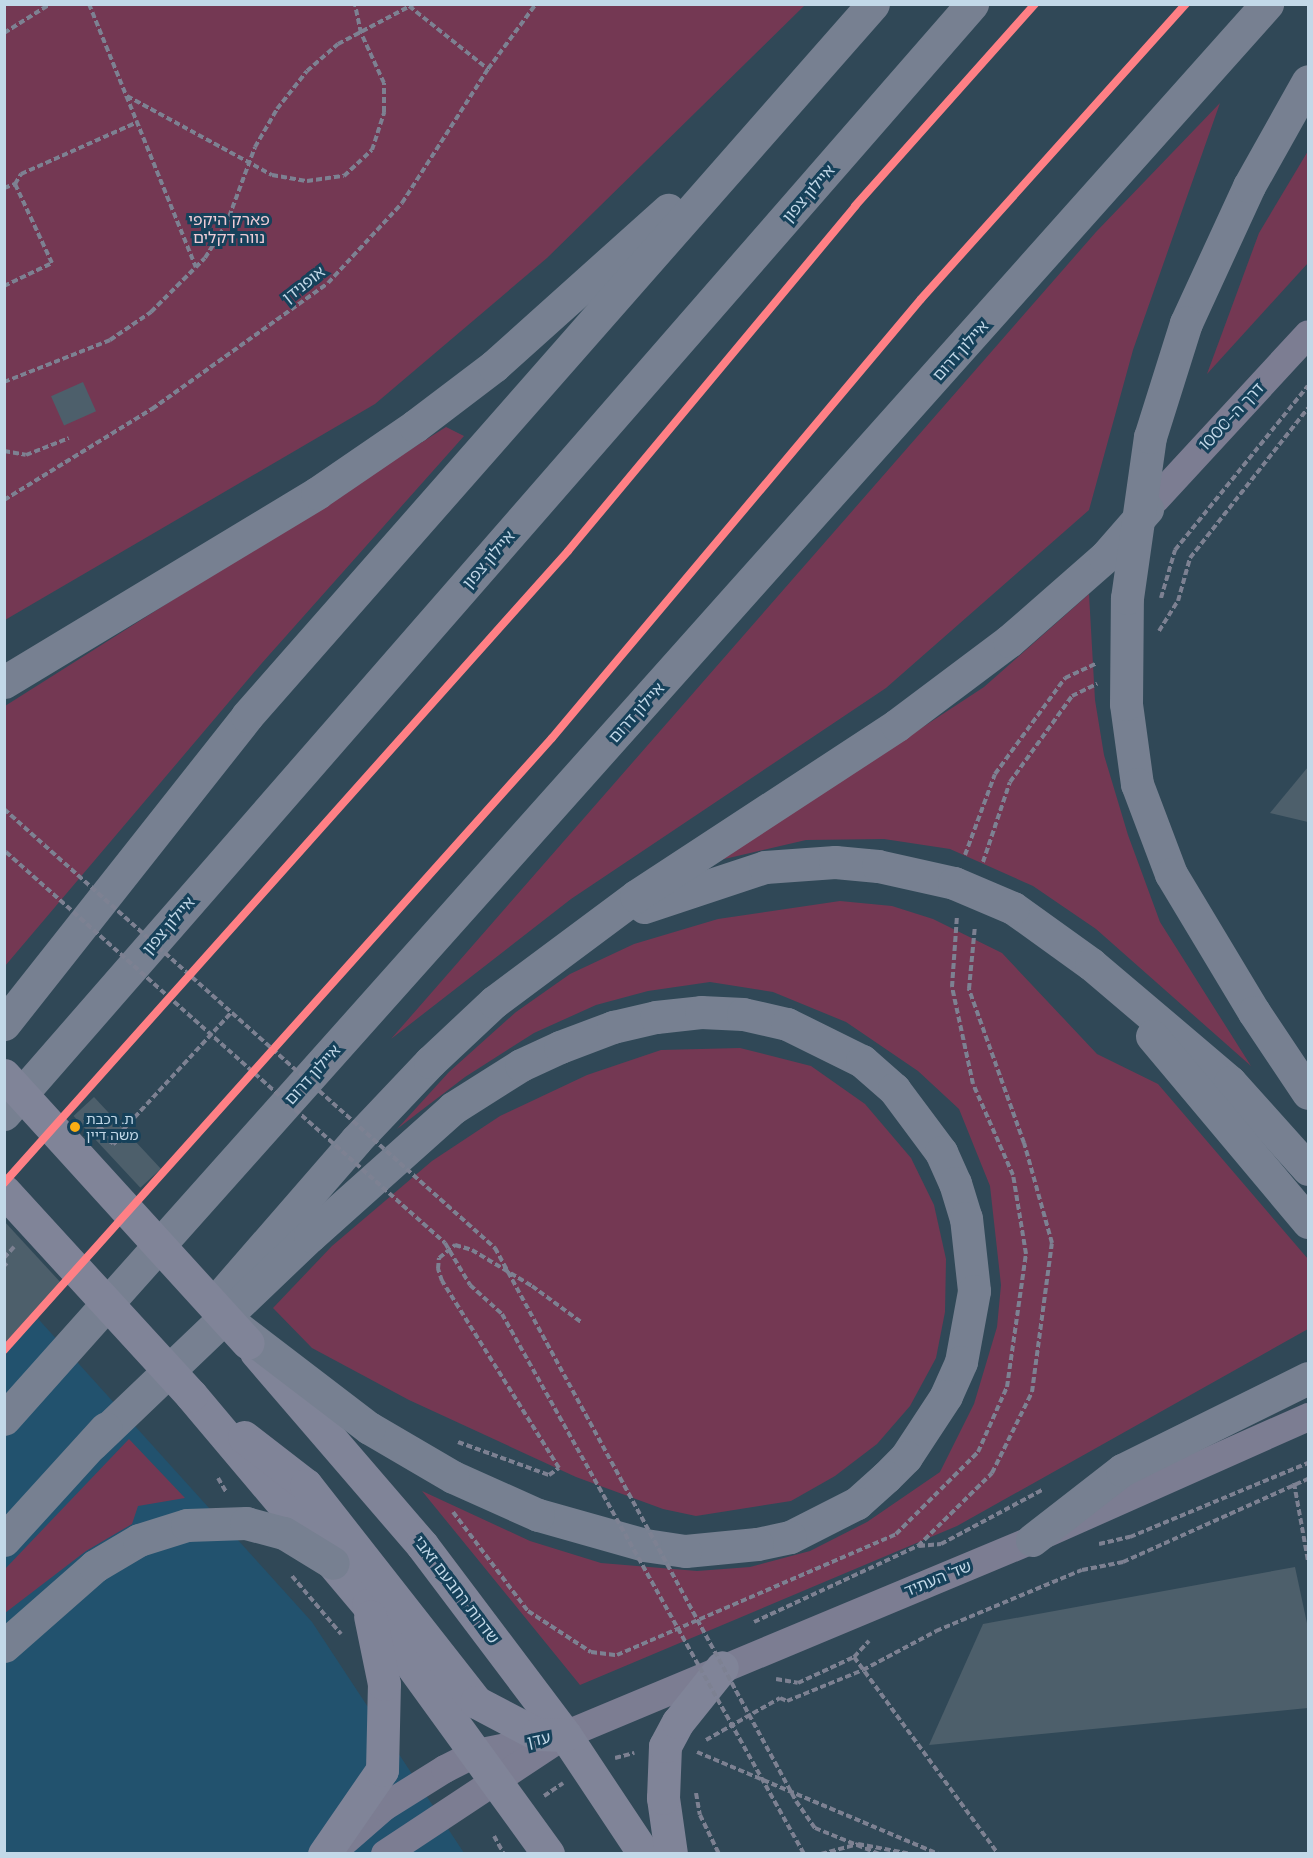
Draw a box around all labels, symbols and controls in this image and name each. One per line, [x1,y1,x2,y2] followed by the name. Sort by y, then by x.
[779,161,839,227] street label: איילון צפון
[188,210,270,248] park label: פארק היקפי נווה דקלים
[279,262,329,308] street label: אופנידן
[929,317,993,385] street label: איילון דרום
[1196,379,1268,455] street label: דרך ה-1000
[459,527,519,593] street label: איילון צפון
[605,679,669,747] street label: איילון דרום
[139,893,199,959] street label: איילון צפון
[281,1041,345,1109] street label: איילון דרום
[86,1111,138,1144] place label: ת. רכבת משה דיין
[69,1121,81,1133] marker: ת. רכבת משה דיין
[409,1532,503,1648] street label: שדרות רחבעם זאבי
[902,1557,974,1601] street label: שד' העתיד
[526,1728,552,1752] street label: עדן

